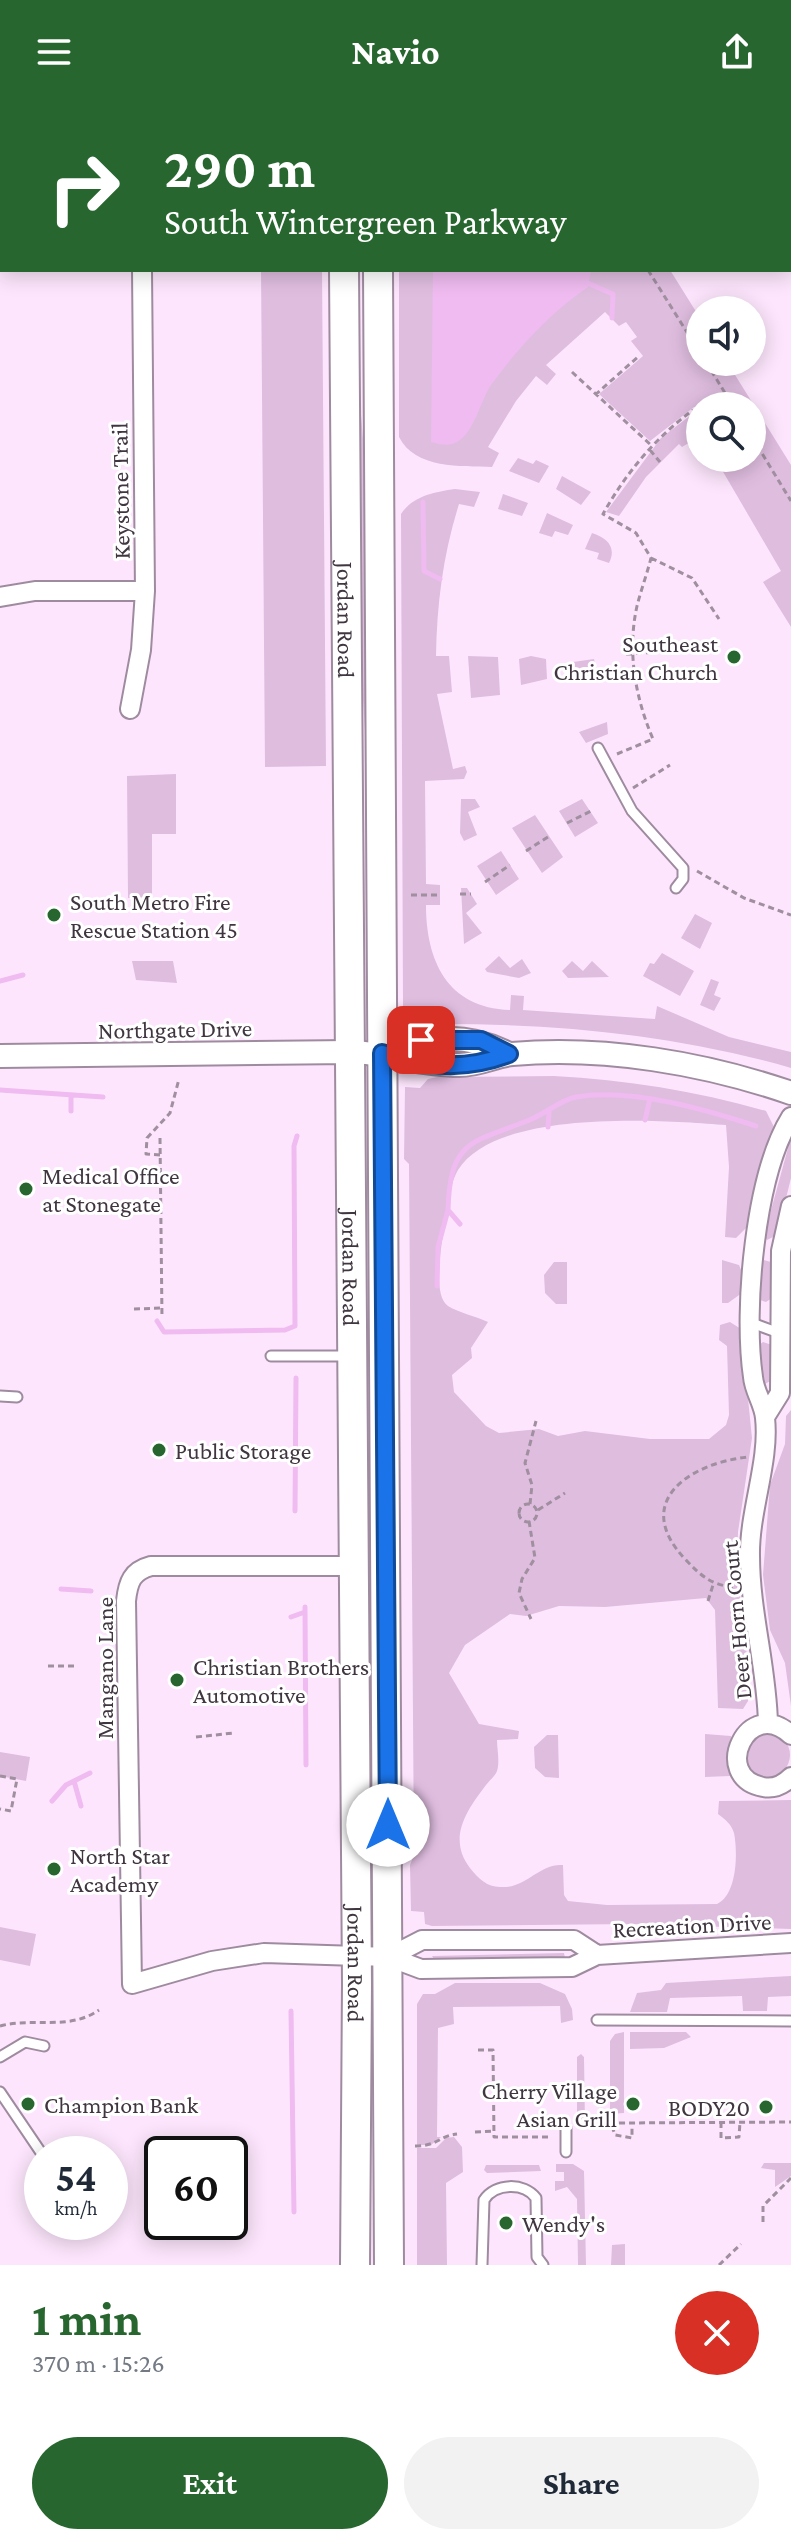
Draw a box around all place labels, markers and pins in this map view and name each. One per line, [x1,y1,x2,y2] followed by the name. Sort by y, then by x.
[553,630,719,685] place label: Southeast Christian Church
[725,648,743,666] marker: Southeast Christian Church
[70,888,238,943] place label: South Metro Fire Rescue Station 45
[45,906,63,924] marker: South Metro Fire Rescue Station 45
[387,1006,455,1074] pin
[42,1162,180,1217] place label: Medical Office at Stonegate
[17,1180,35,1198] marker: Medical Office at Stonegate
[175,1437,311,1464] place label: Public Storage
[150,1441,168,1459] marker: Public Storage
[193,1653,369,1708] place label: Christian Brothers Automotive
[168,1671,186,1689] marker: Christian Brothers Automotive
[70,1842,171,1897] place label: North Star Academy
[45,1860,63,1878] marker: North Star Academy
[481,2077,617,2132] place label: Cherry Village Asian Grill
[44,2091,199,2118] place label: Champion Bank
[668,2094,750,2121] place label: BODY20
[19,2095,37,2113] marker: Champion Bank
[624,2095,642,2113] marker: Cherry Village Asian Grill
[757,2098,775,2116] marker: BODY20
[522,2210,605,2237] place label: Wendy's
[497,2214,515,2232] marker: Wendy's

